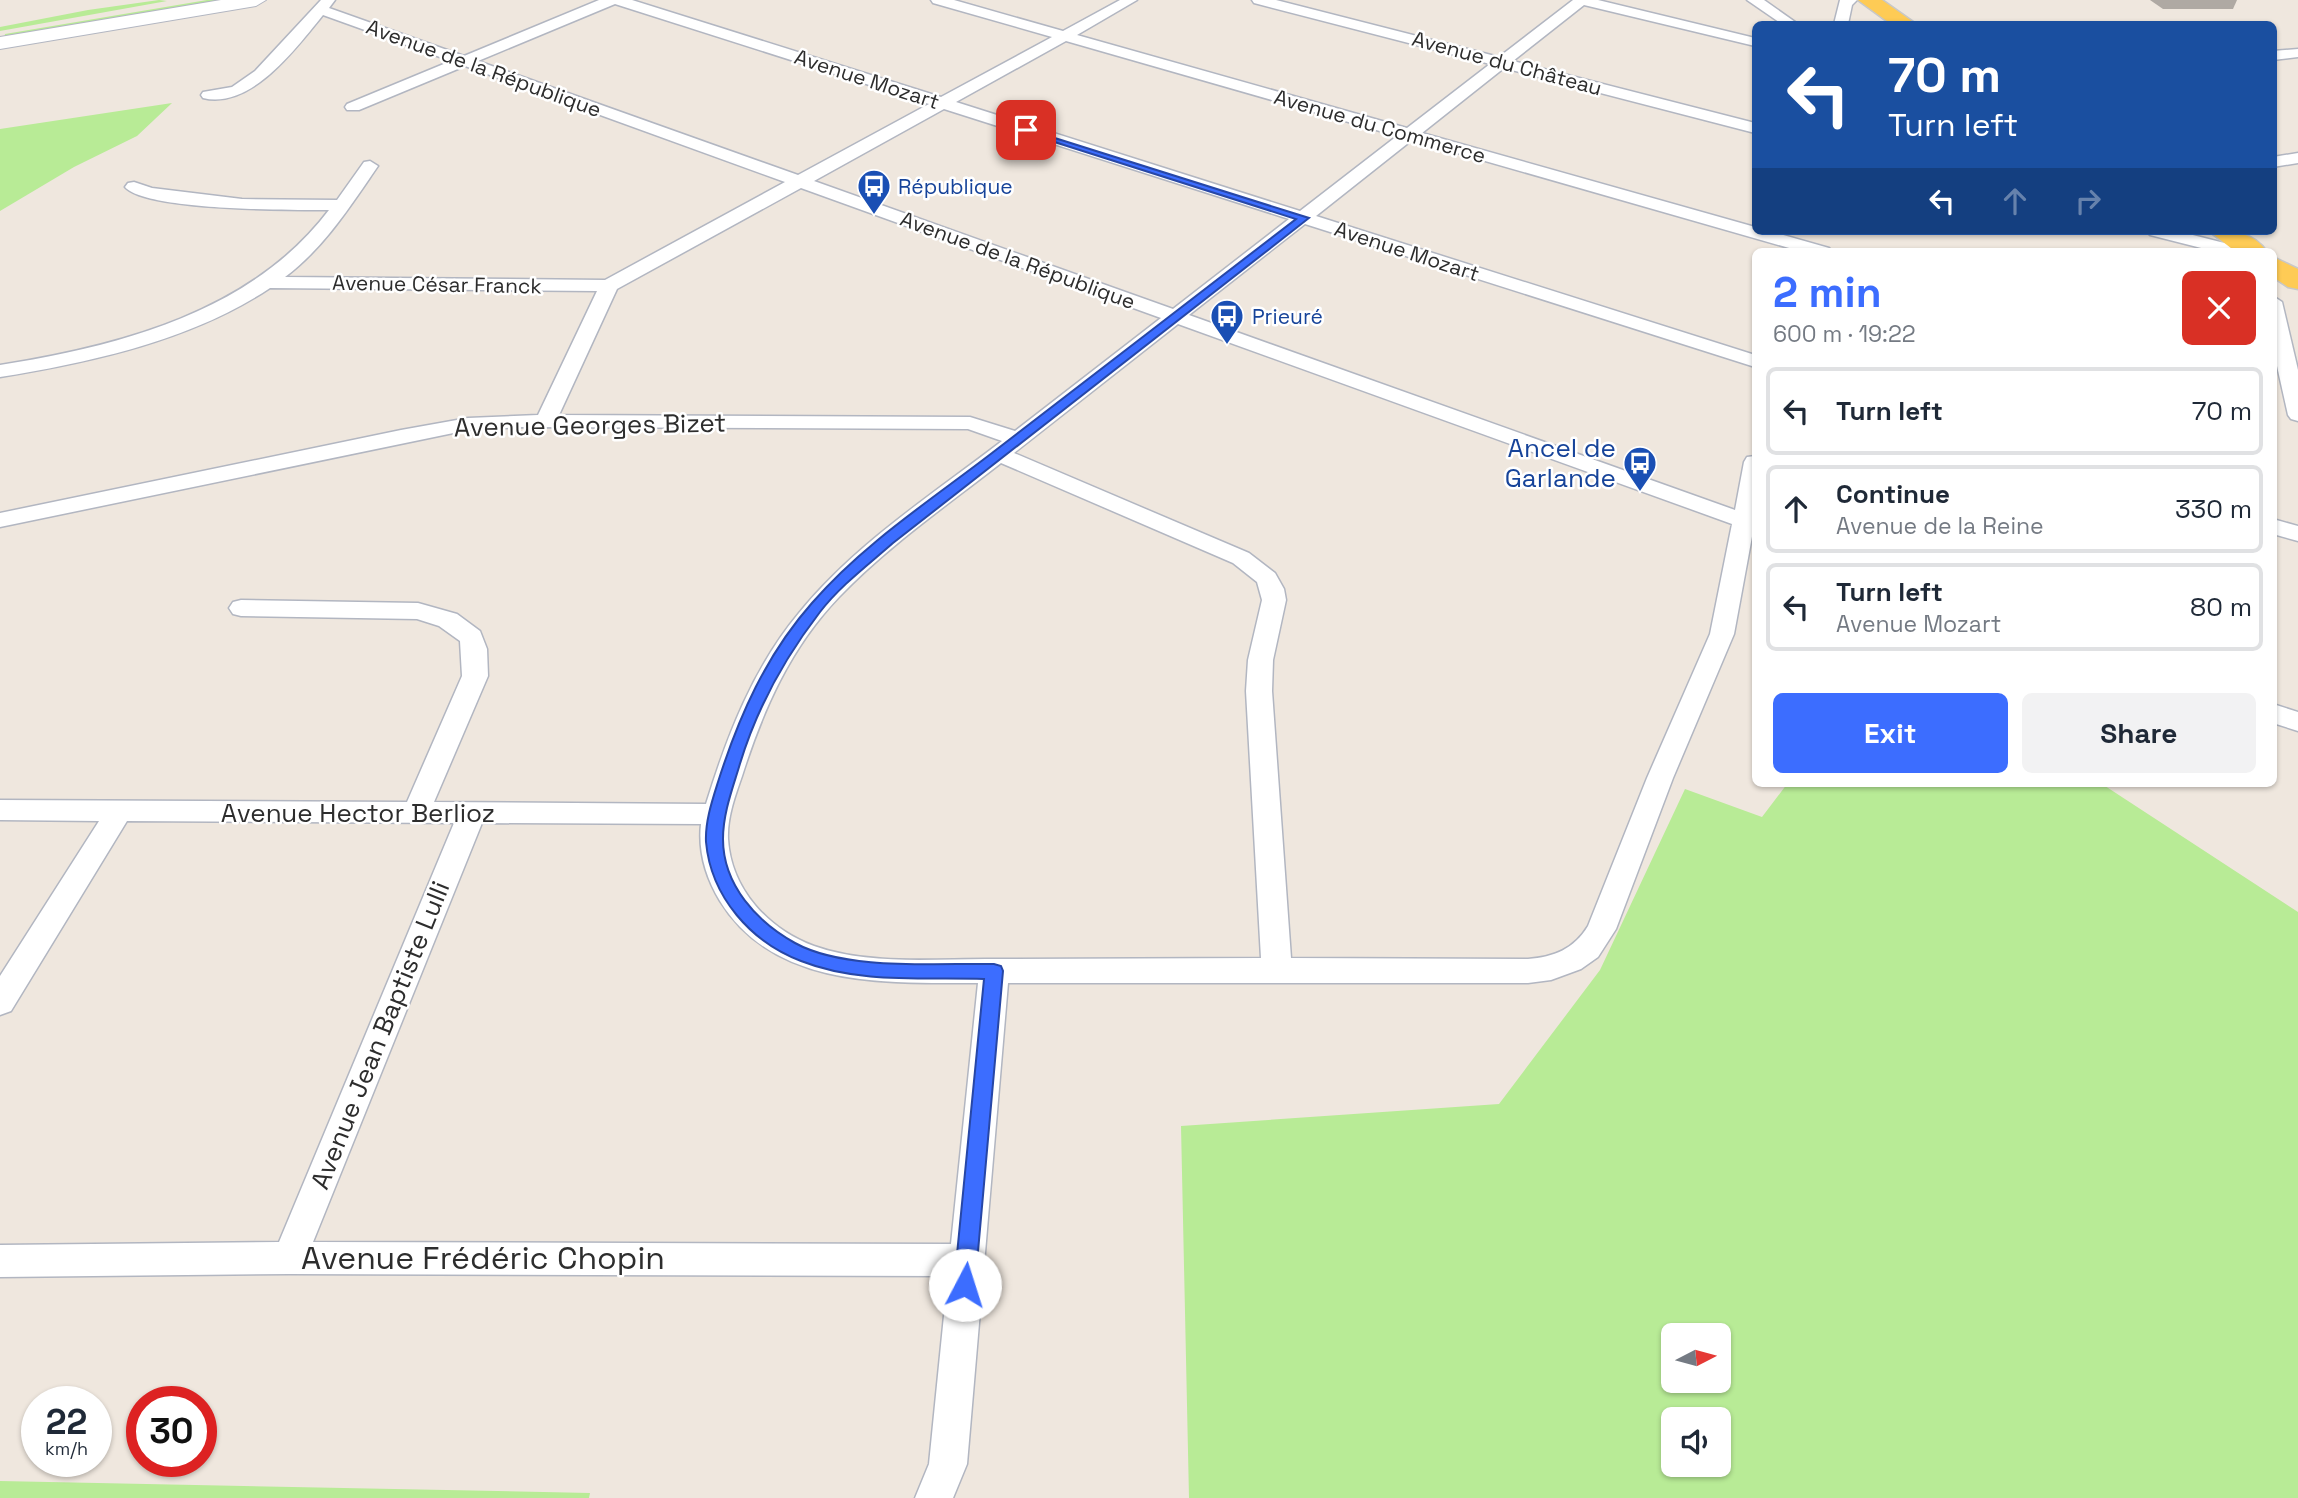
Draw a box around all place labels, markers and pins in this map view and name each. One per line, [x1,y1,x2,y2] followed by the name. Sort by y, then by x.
[996,100,1056,160] pin
[855,167,893,216] bus stop icon: République
[898,173,1013,200] place label: République
[1208,297,1246,346] bus stop icon: Prieuré
[1252,303,1323,330] place label: Prieuré
[1505,431,1616,495] place label: Ancel de Garlande
[1621,444,1659,493] bus stop icon: Ancel de Garlande

